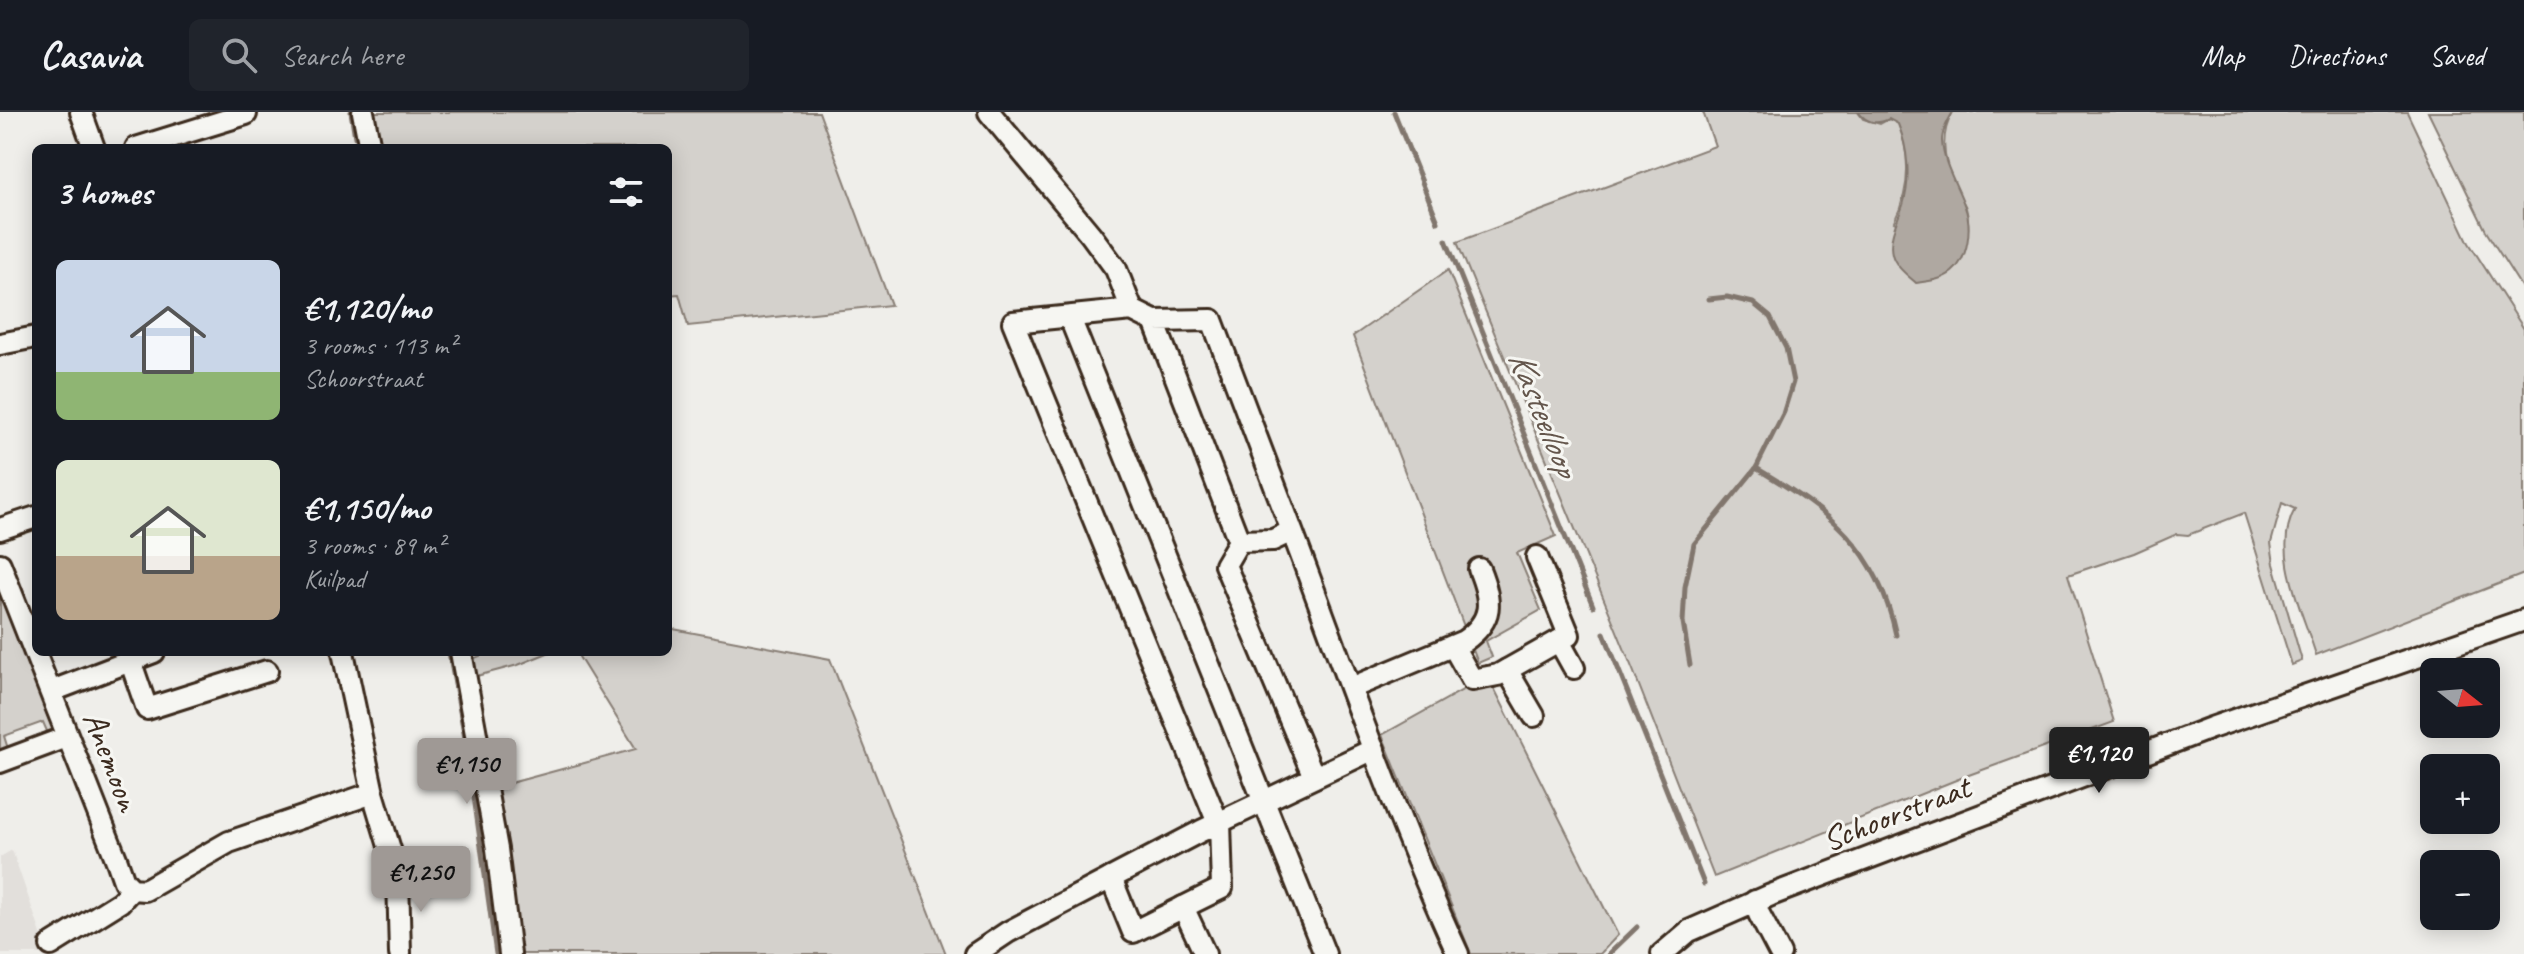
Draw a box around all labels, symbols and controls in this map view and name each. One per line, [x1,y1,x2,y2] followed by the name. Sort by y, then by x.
[189,19,749,91] search box
[40,32,141,79] text: Casavia
[217,33,261,77] icon: search
[281,36,403,74] text: Search here
[2201,38,2244,73] text: Map
[2288,38,2386,73] text: Directions
[2430,38,2484,73] text: Saved
[604,170,648,214] icon: filters
[56,171,152,214] text: 3 homes
[304,286,431,329] text: €1,120/mo
[120,292,216,388] icon: home
[304,329,456,362] text: 3 rooms · 113 m²
[1498,344,1592,487] water label: Kasteelloop
[304,362,422,395] text: Schoorstraat
[304,486,430,529] text: €1,150/mo
[120,492,216,588] icon: home
[304,529,445,562] text: 3 rooms · 89 m²
[304,562,365,595] text: Kuilpad
[2420,658,2500,738] north arrow
[2420,658,2500,930] map controls
[73,705,151,818] street label: Anemoon
[2034,727,2164,795] pin: €1,120
[2067,736,2131,769] text: €1,120
[402,738,532,806] pin: €1,150
[435,747,499,780] text: €1,150
[2420,754,2500,834] button: +
[1816,764,1979,861] street label: Schoorstraat
[356,846,486,914] pin: €1,250
[2420,850,2500,930] button: −
[389,855,453,888] text: €1,250

